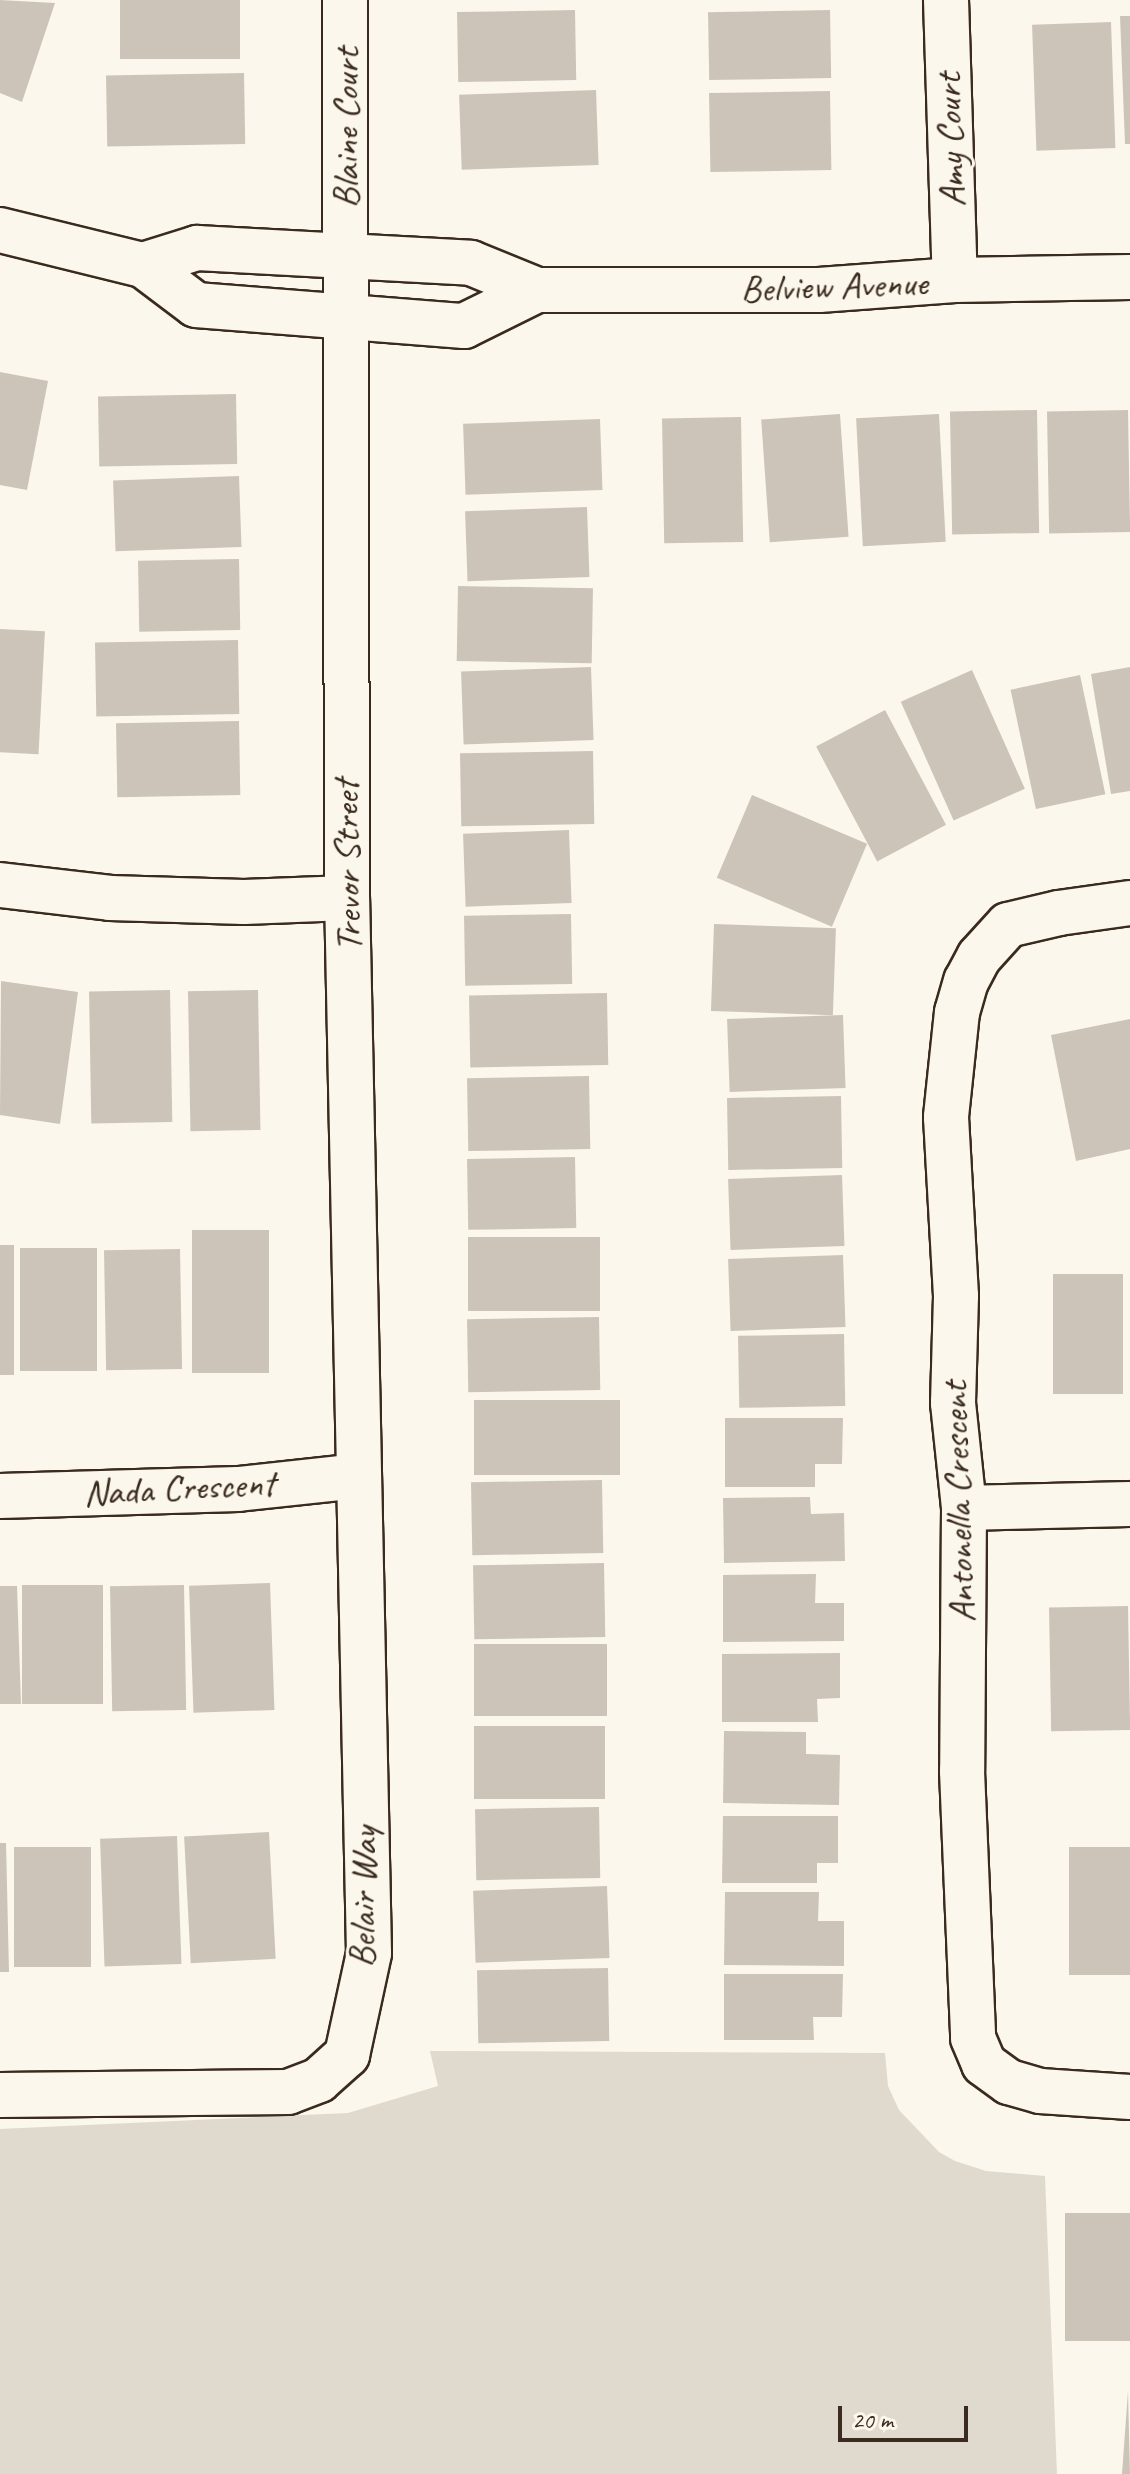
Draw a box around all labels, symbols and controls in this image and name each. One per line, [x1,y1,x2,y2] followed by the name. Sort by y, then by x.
[323,48,369,208] street label: Blaine Court
[925,72,975,208] street label: Amy Court
[740,260,928,312] street label: Belview Avenue
[323,780,371,952] street label: Trevor Street
[931,1380,985,1624] street label: Antonella Crescent
[82,1460,276,1516] street label: Nada Crescent
[339,1826,387,1968] street label: Belair Way
[842,2390,972,2440] scale bar
[852,2405,893,2435] text: 20 m

